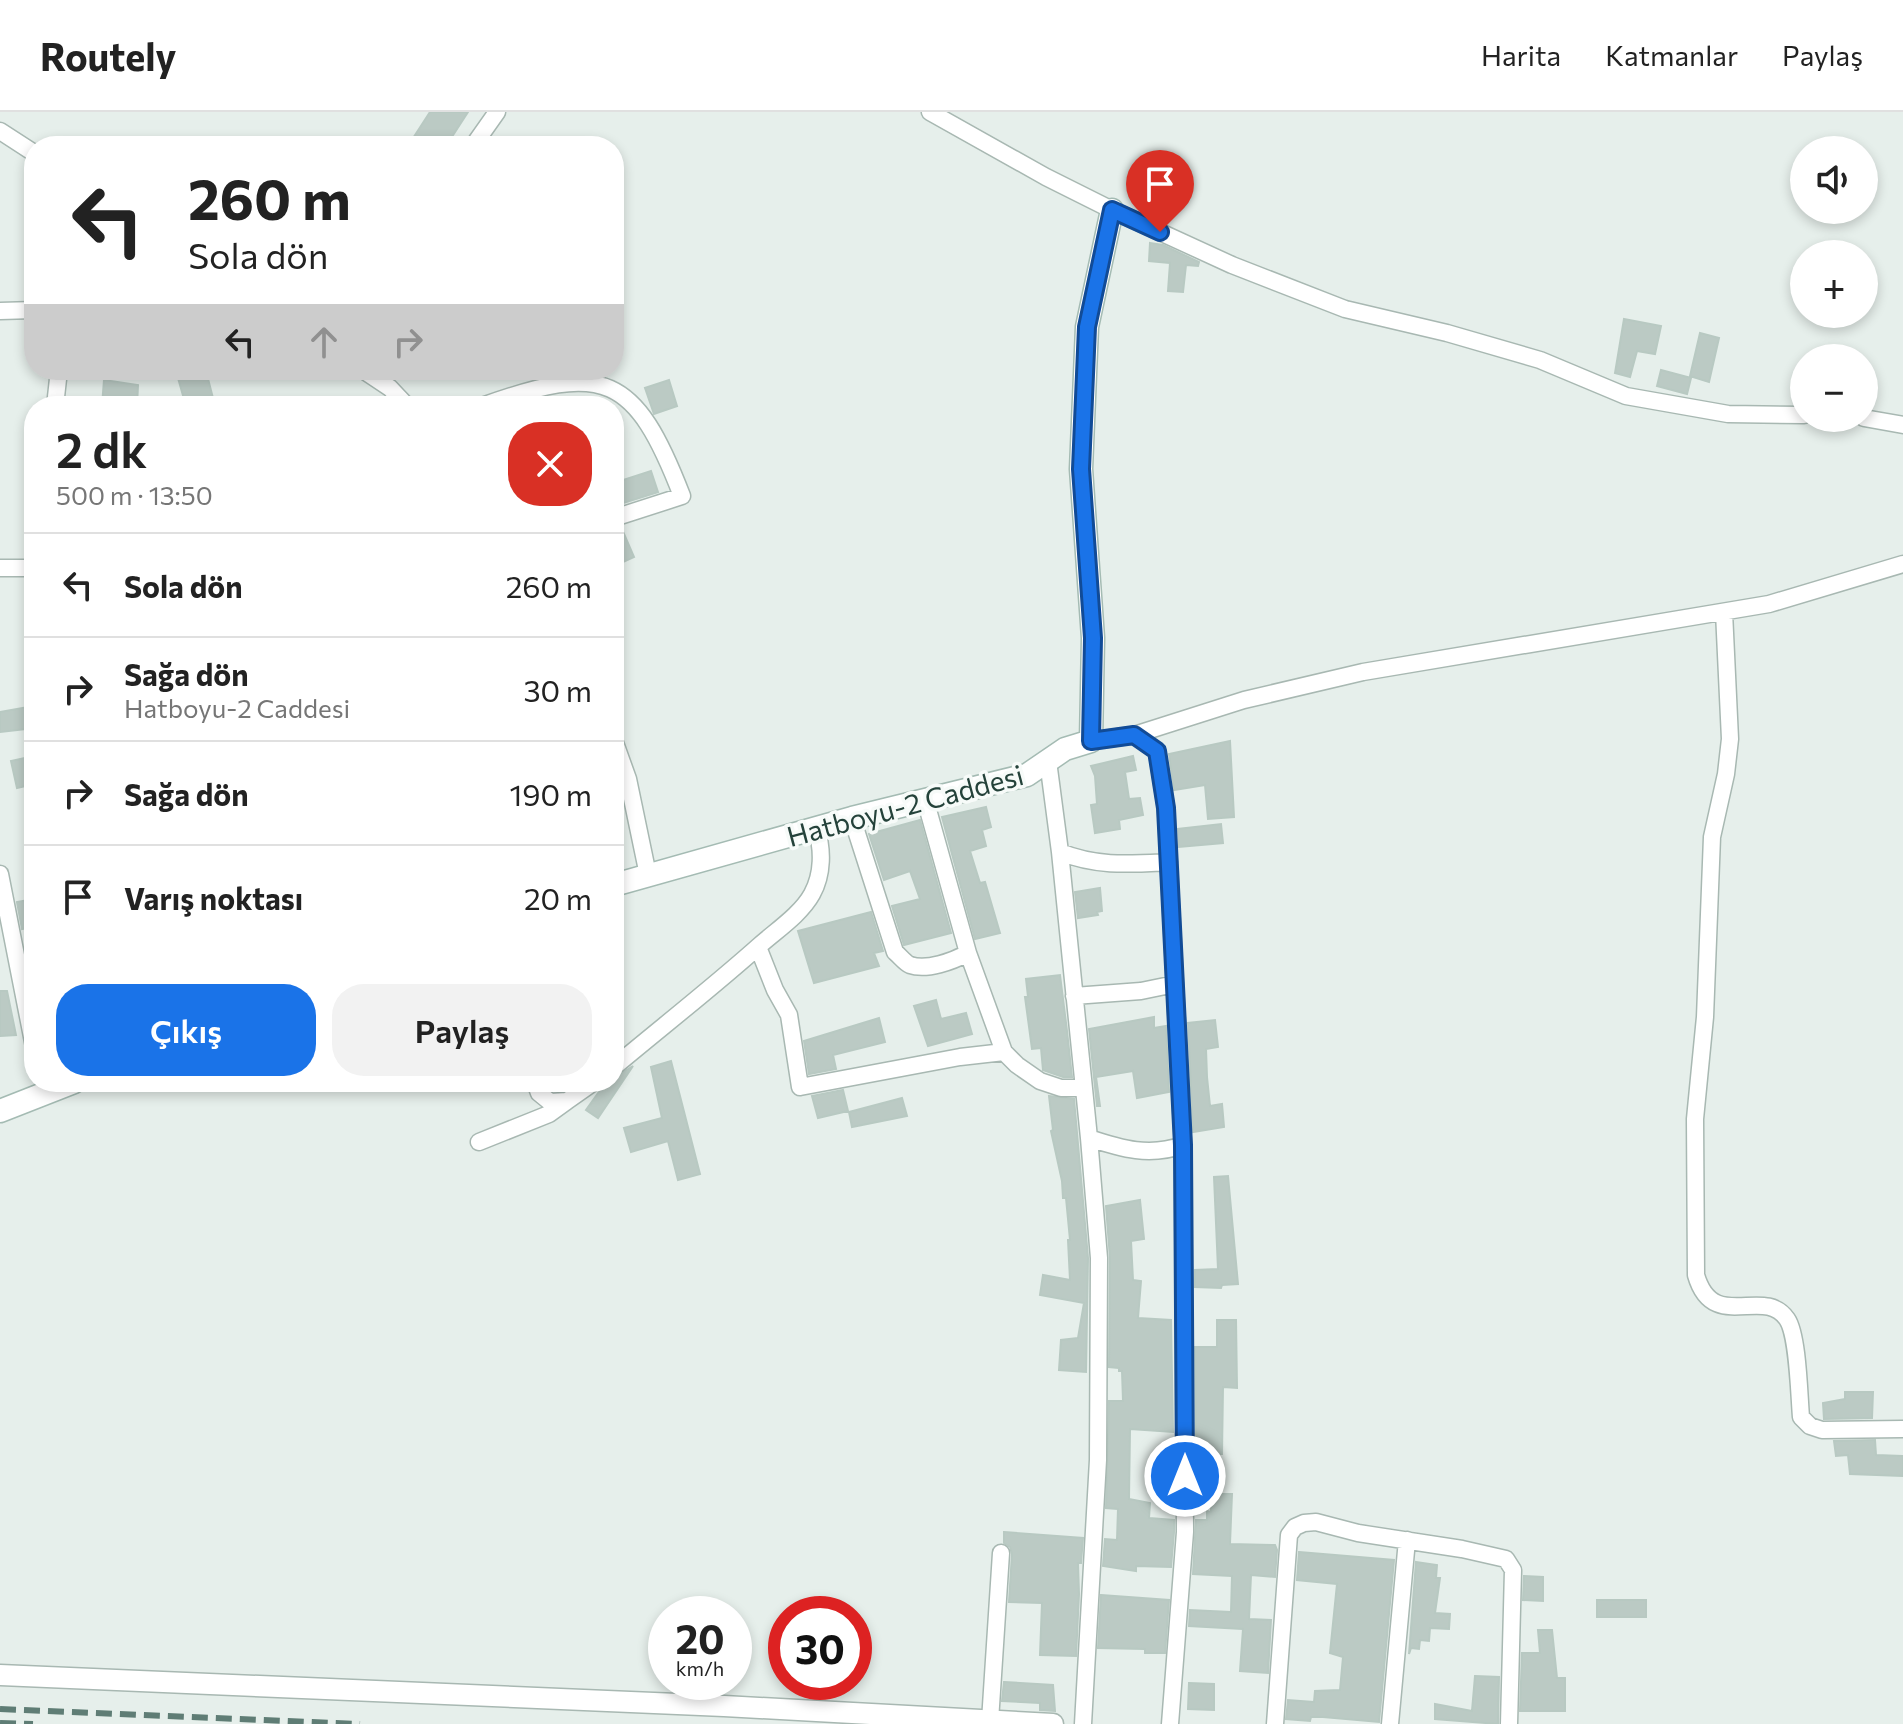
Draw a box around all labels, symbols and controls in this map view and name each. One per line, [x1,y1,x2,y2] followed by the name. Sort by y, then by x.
[40,32,176,79] text: Routely
[1481,38,1561,72] text: Harita
[1605,38,1738,72] text: Katmanlar
[1782,38,1863,72] text: Paylaş
[1790,136,1878,432] map controls
[1790,136,1878,224] button: sound
[1126,150,1194,232] pin
[1138,162,1182,206] icon: arrive
[188,163,351,232] text: 260 m
[56,168,160,272] icon: left
[188,232,328,276] text: Sola dön
[1790,240,1878,328] button: +
[218,320,262,364] icon: left
[302,320,346,364] icon: ahead
[386,320,430,364] icon: right
[1790,344,1878,432] button: −
[56,419,147,478] text: 2 dk
[508,422,592,506] button: close
[56,479,213,510] text: 500 m · 13:50
[56,563,100,607] icon: left
[124,567,243,604] text: Sola dön
[506,567,592,604] text: 260 m
[124,655,249,692] text: Sağa dön
[56,667,100,711] icon: right
[523,671,592,708] text: 30 m
[124,692,350,723] text: Hatboyu-2 Caddesi
[783,757,1027,853] street label: Hatboyu-2 Caddesi
[56,771,100,815] icon: right
[124,775,249,812] text: Sağa dön
[509,775,592,812] text: 190 m
[56,875,100,919] icon: arrive
[124,879,303,916] text: Varış noktası
[524,879,592,916] text: 20 m
[56,984,316,1076] button: Çıkış
[332,984,592,1076] button: Paylaş
[1143,1434,1227,1518] position arrow
[768,1596,872,1700] speed limit sign: 30
[675,1613,725,1662] text: 20
[676,1656,724,1680] text: km/h

